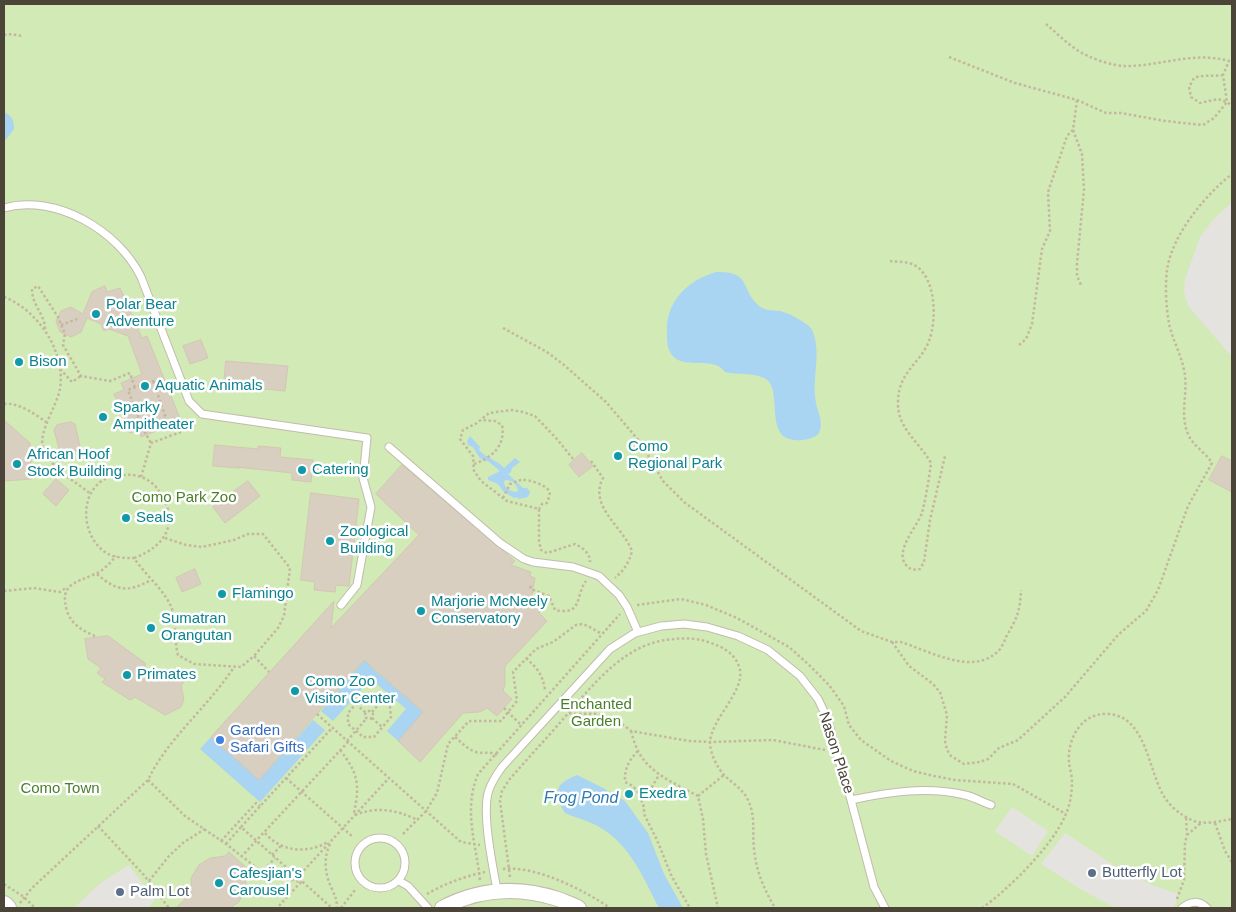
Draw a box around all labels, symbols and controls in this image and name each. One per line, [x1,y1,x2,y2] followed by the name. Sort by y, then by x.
[106,296,177,331] place label: Polar Bear Adventure
[90,308,102,320] marker: Polar Bear Adventure
[29,353,67,371] place label: Bison
[13,356,25,368] marker: Bison
[155,377,263,395] place label: Aquatic Animals
[139,380,151,392] marker: Aquatic Animals
[113,399,194,434] place label: Sparky Ampitheater
[97,411,109,423] marker: Sparky Ampitheater
[628,438,722,473] place label: Como Regional Park
[27,446,122,481] place label: African Hoof Stock Building
[612,450,624,462] marker: Como Regional Park
[11,458,23,470] marker: African Hoof Stock Building
[312,461,369,479] place label: Catering
[296,464,308,476] marker: Catering
[131,489,237,507] park label: Como Park Zoo
[136,509,174,527] place label: Seals
[120,512,132,524] marker: Seals
[340,523,408,558] place label: Zoological Building
[324,535,336,547] marker: Zoological Building
[232,585,294,603] place label: Flamingo
[216,588,228,600] marker: Flamingo
[431,593,548,628] place label: Marjorie McNeely Conservatory
[415,605,427,617] marker: Marjorie McNeely Conservatory
[161,610,232,645] place label: Sumatran Orangutan
[145,622,157,634] marker: Sumatran Orangutan
[137,666,196,684] place label: Primates
[121,669,133,681] marker: Primates
[305,673,396,708] place label: Como Zoo Visitor Center
[289,685,301,697] marker: Como Zoo Visitor Center
[560,696,632,731] park label: Enchanted Garden
[814,710,858,796] street label: Nason Place
[230,722,304,757] place label: Garden Safari Gifts
[214,734,226,746] marker: Garden Safari Gifts
[20,780,100,798] park label: Como Town
[639,785,687,803] place label: Exedra
[623,788,635,800] marker: Exedra
[544,789,618,809] water label: Frog Pond
[1102,864,1182,882] place label: Butterfly Lot
[229,865,302,900] place label: Cafesjian's Carousel
[1086,867,1098,879] marker: Butterfly Lot
[213,877,225,889] marker: Cafesjian's Carousel
[130,883,189,901] place label: Palm Lot
[114,886,126,898] marker: Palm Lot

